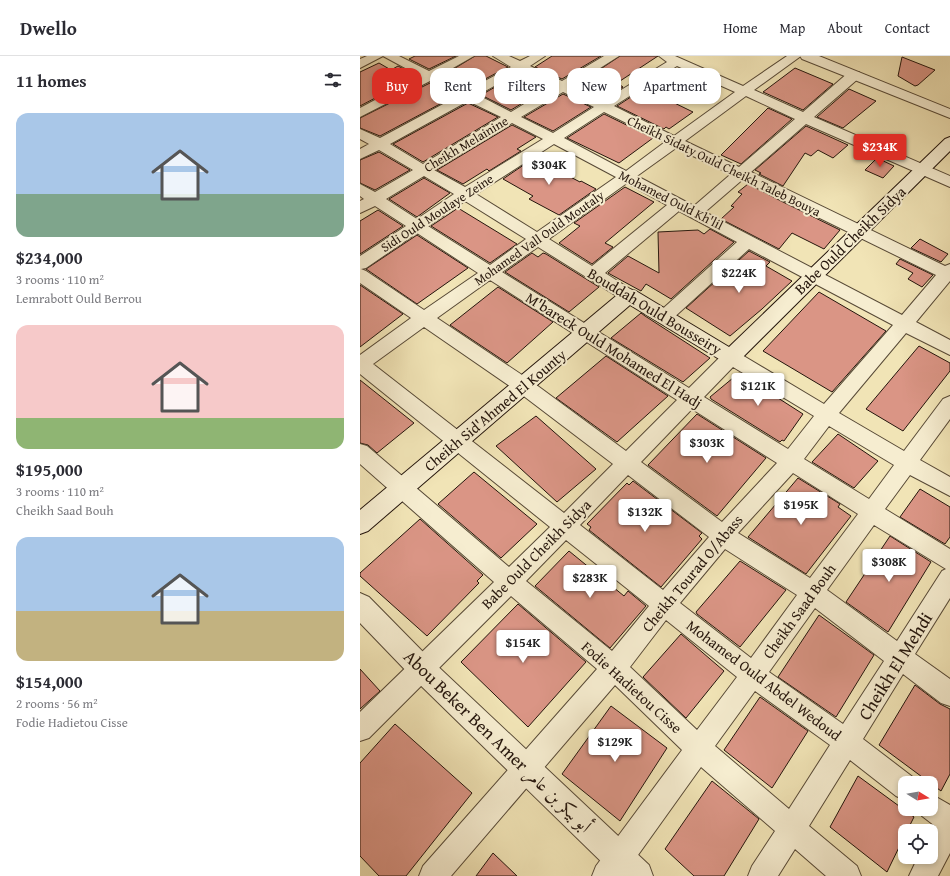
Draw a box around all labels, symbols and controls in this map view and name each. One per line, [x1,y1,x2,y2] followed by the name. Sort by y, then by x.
[20,14,77,42] text: Dwello
[723,18,758,38] text: Home
[780,18,805,38] text: Map
[827,18,863,38] text: About
[885,18,930,38] text: Contact
[16,68,87,93] text: 11 homes
[372,68,422,104] chip: Buy
[430,68,486,104] chip: Rent
[494,68,559,104] chip: Filters
[567,68,621,104] chip: New
[629,68,721,104] chip: Apartment
[322,69,344,91] icon: filters
[420,111,512,177] street label: Cheikh Melainine
[624,111,825,222] street label: Cheikh Sidaty Ould Cheikh Taleb Bouya
[852,134,908,168] pin: $234K
[862,137,898,156] text: $234K
[144,139,216,211] icon: home
[521,152,577,186] pin: $304K
[531,155,567,174] text: $304K
[615,165,727,235] street label: Mohamed Ould Kh'lil
[377,169,497,257] street label: Sidi Ould Moulaye Zeine
[790,181,910,299] street label: Babe Ould Cheikh Sidya
[470,186,608,290] street label: Mohamed Vall Ould Moutaly
[16,245,82,270] text: $234,000
[711,260,767,294] pin: $224K
[584,263,726,360] street label: Bouddah Ould Bousseiry
[721,263,757,282] text: $224K
[16,270,104,289] text: 3 rooms · 110 m²
[522,287,706,413] street label: M'bareck Ould Mohamed El Hadj
[16,289,142,308] text: Lemrabott Ould Berrou
[419,344,571,476] street label: Cheikh Sid'Ahmed El Kounty
[144,351,216,423] icon: home
[730,373,786,407] pin: $121K
[740,376,776,395] text: $121K
[679,430,735,464] pin: $303K
[689,433,725,452] text: $303K
[16,457,82,482] text: $195,000
[16,482,104,501] text: 3 rooms · 110 m²
[773,492,829,526] pin: $195K
[476,494,596,614] street label: Babe Ould Cheikh Sidya
[783,495,819,514] text: $195K
[617,499,673,533] pin: $132K
[16,501,114,520] text: Cheikh Saad Bouh
[627,502,663,521] text: $132K
[637,510,747,636] street label: Cheikh Tourad O/Abass
[861,549,917,583] pin: $308K
[871,552,907,571] text: $308K
[757,559,841,663] street label: Cheikh Saad Bouh
[144,563,216,635] icon: home
[562,565,618,599] pin: $283K
[572,568,608,587] text: $283K
[851,607,939,725] street label: Cheikh El Mehdi
[682,615,846,745] street label: Mohamed Ould Abdel Wedoud
[495,630,551,664] pin: $154K
[505,633,541,652] text: $154K
[577,636,687,738] street label: Fodie Hadietou Cisse
[398,643,599,839] street label: Abou Beker Ben Amer أبو بيكر بن عامر
[16,669,82,694] text: $154,000
[16,694,98,713] text: 2 rooms · 56 m²
[16,713,128,732] text: Fodie Hadietou Cisse
[587,729,643,763] pin: $129K
[597,732,633,751] text: $129K
[898,776,938,816] north arrow
[898,776,938,864] map controls
[898,824,938,864] button: locate

